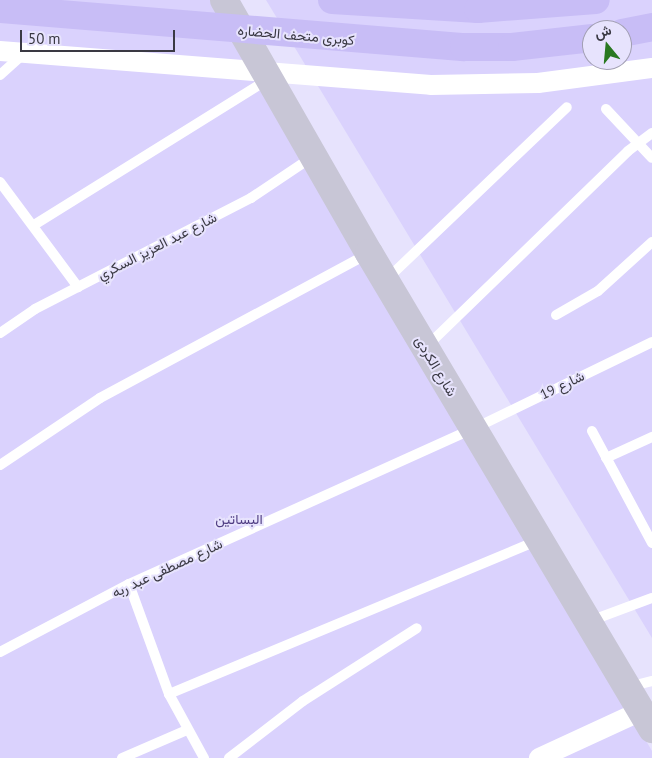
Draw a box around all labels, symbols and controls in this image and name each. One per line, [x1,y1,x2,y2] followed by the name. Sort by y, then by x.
[22,20,178,52] scale bar
[582,20,632,70] north arrow
[592,21,614,43] text: ش
[237,22,355,48] street label: كوبرى متحف الحضاره
[28,29,61,48] text: 50 m
[95,209,219,283] street label: شارع عبد العزيز السكري
[411,333,461,399] street label: شارع الكردى
[537,367,587,403] street label: شارع 19
[215,511,263,527] park label: البساتين
[109,535,225,601] street label: شارع مصطفى عبد ربه

